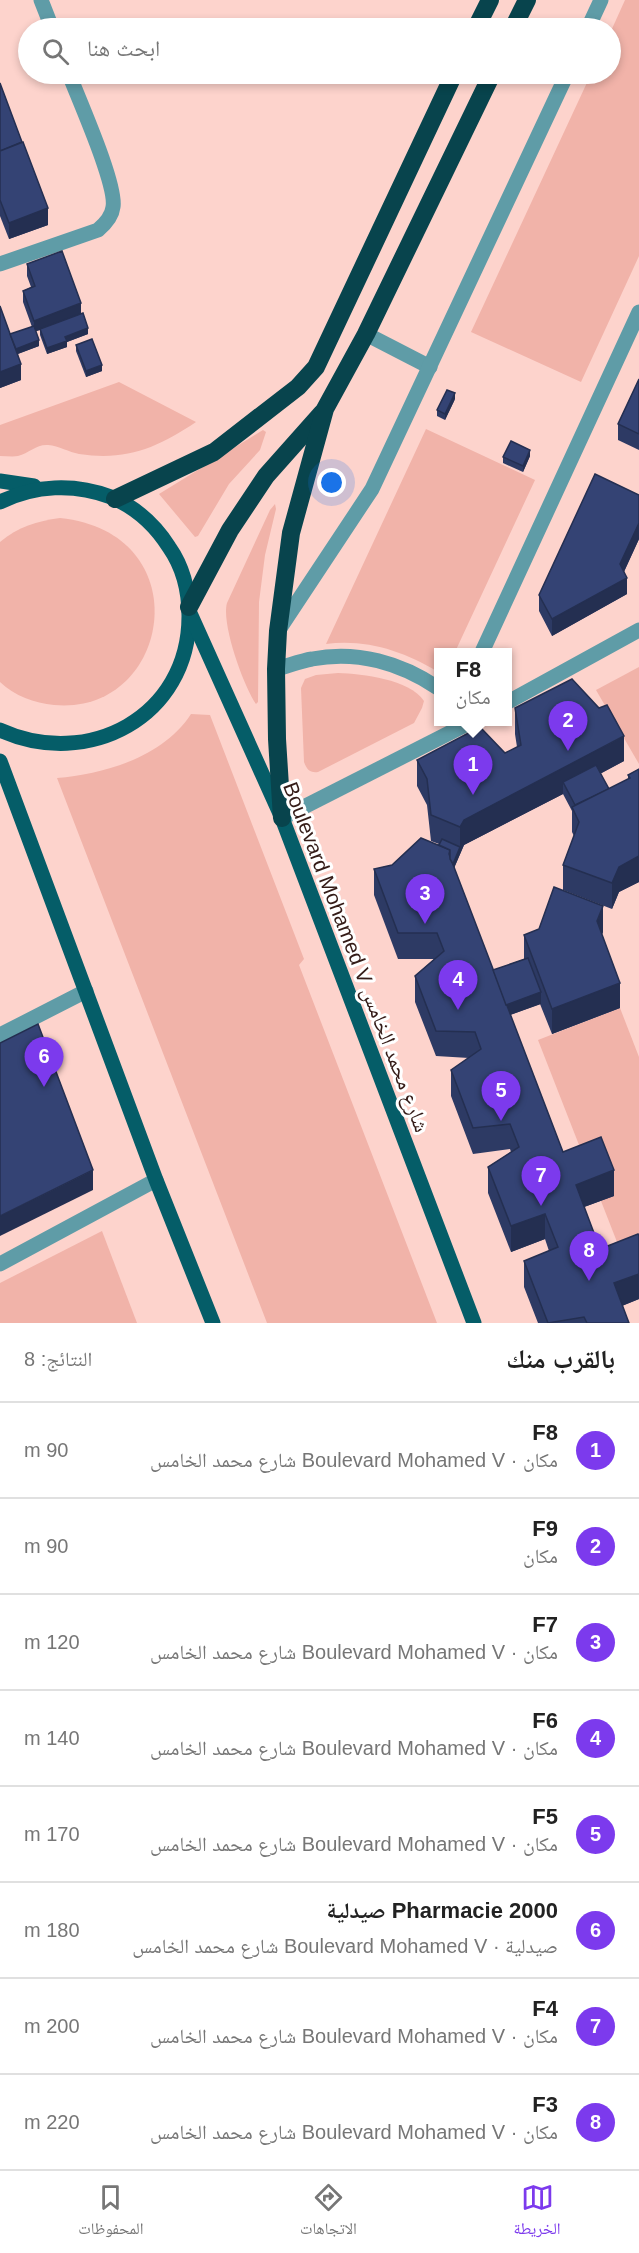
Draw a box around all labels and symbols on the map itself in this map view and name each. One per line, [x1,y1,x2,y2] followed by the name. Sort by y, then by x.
[317,468,346,497] your location
[548,702,588,751] pin: 2
[454,746,492,795] pin: 1
[277,779,434,1136] street label: Boulevard Mohamed V شارع محمد الخامس
[406,874,444,924] pin: 3
[438,960,478,1010] pin: 4
[24,1038,63,1087] pin: 6
[482,1072,520,1121] pin: 5
[522,1156,560,1206] pin: 7
[570,1232,608,1281] pin: 8

